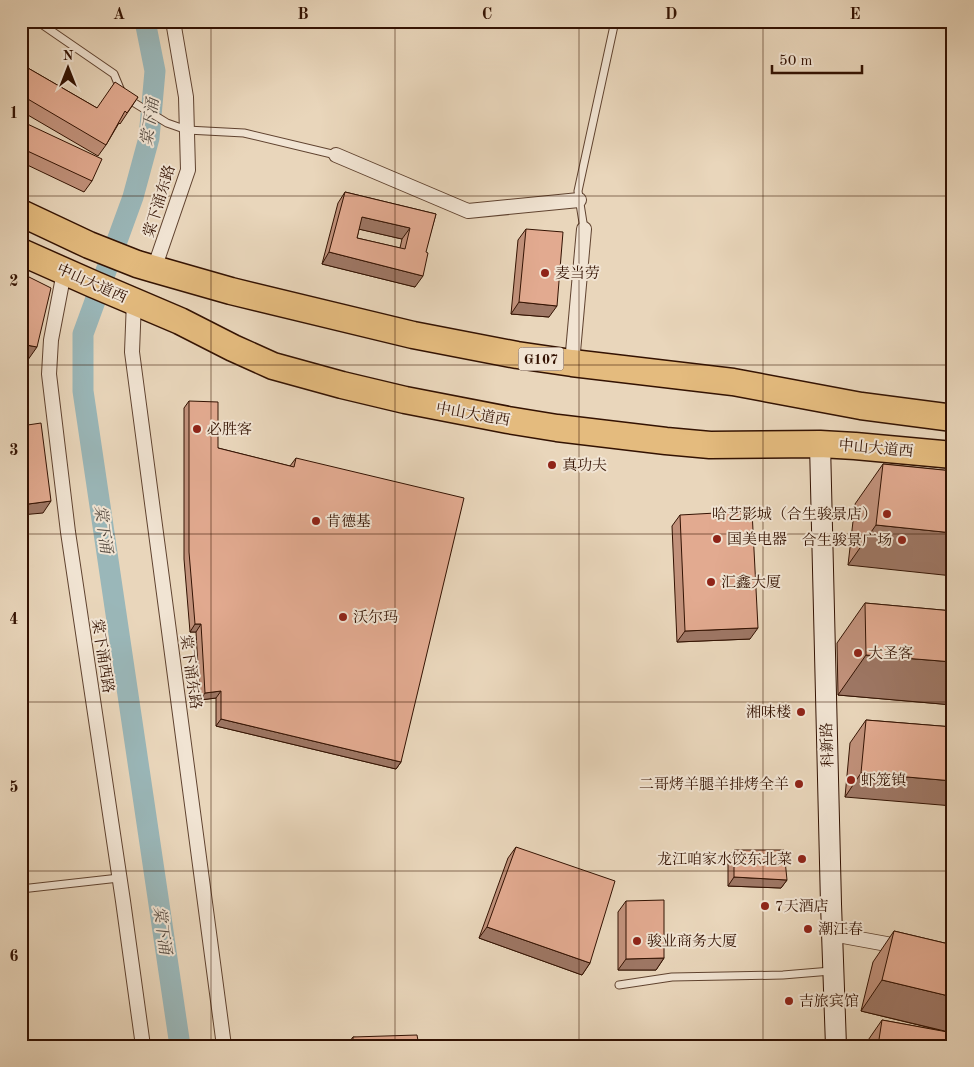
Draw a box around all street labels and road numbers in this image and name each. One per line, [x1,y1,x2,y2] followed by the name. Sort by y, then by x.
[140,163,179,240] street label: 棠下涌东路
[54,260,130,306] street label: 中山大道西
[518,348,564,370] road number: G107
[434,400,511,429] street label: 中山大道西
[838,437,914,460] street label: 中山大道西
[88,618,117,694] street label: 棠下涌西路
[177,634,204,710] street label: 棠下涌东路
[818,722,837,768] street label: 科新路

